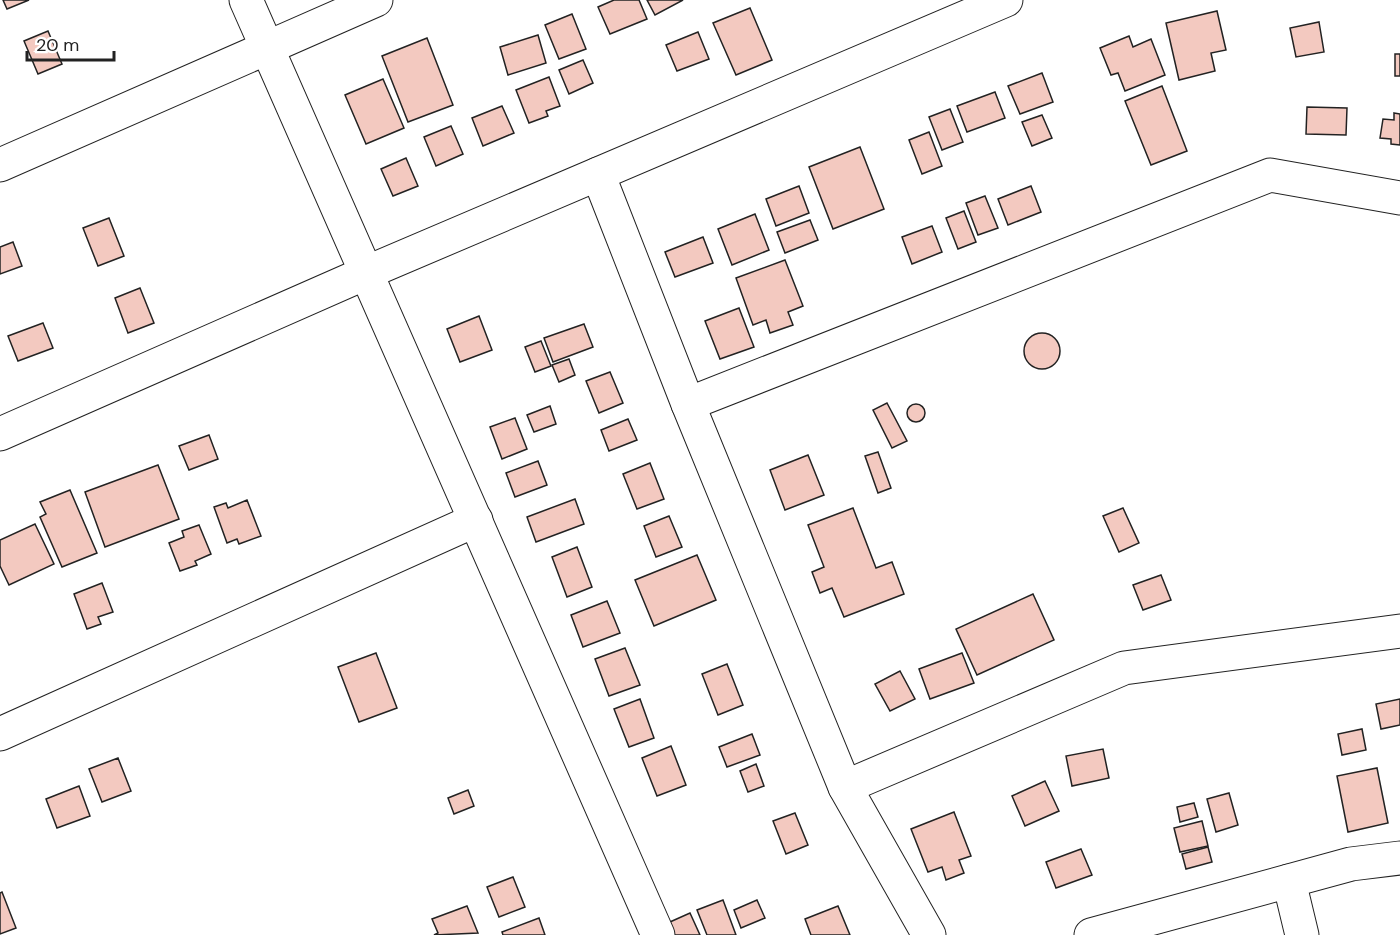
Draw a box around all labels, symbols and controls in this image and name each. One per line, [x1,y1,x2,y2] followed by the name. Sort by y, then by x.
[27,24,114,62] scale bar
[36,33,79,57] text: 20 m

